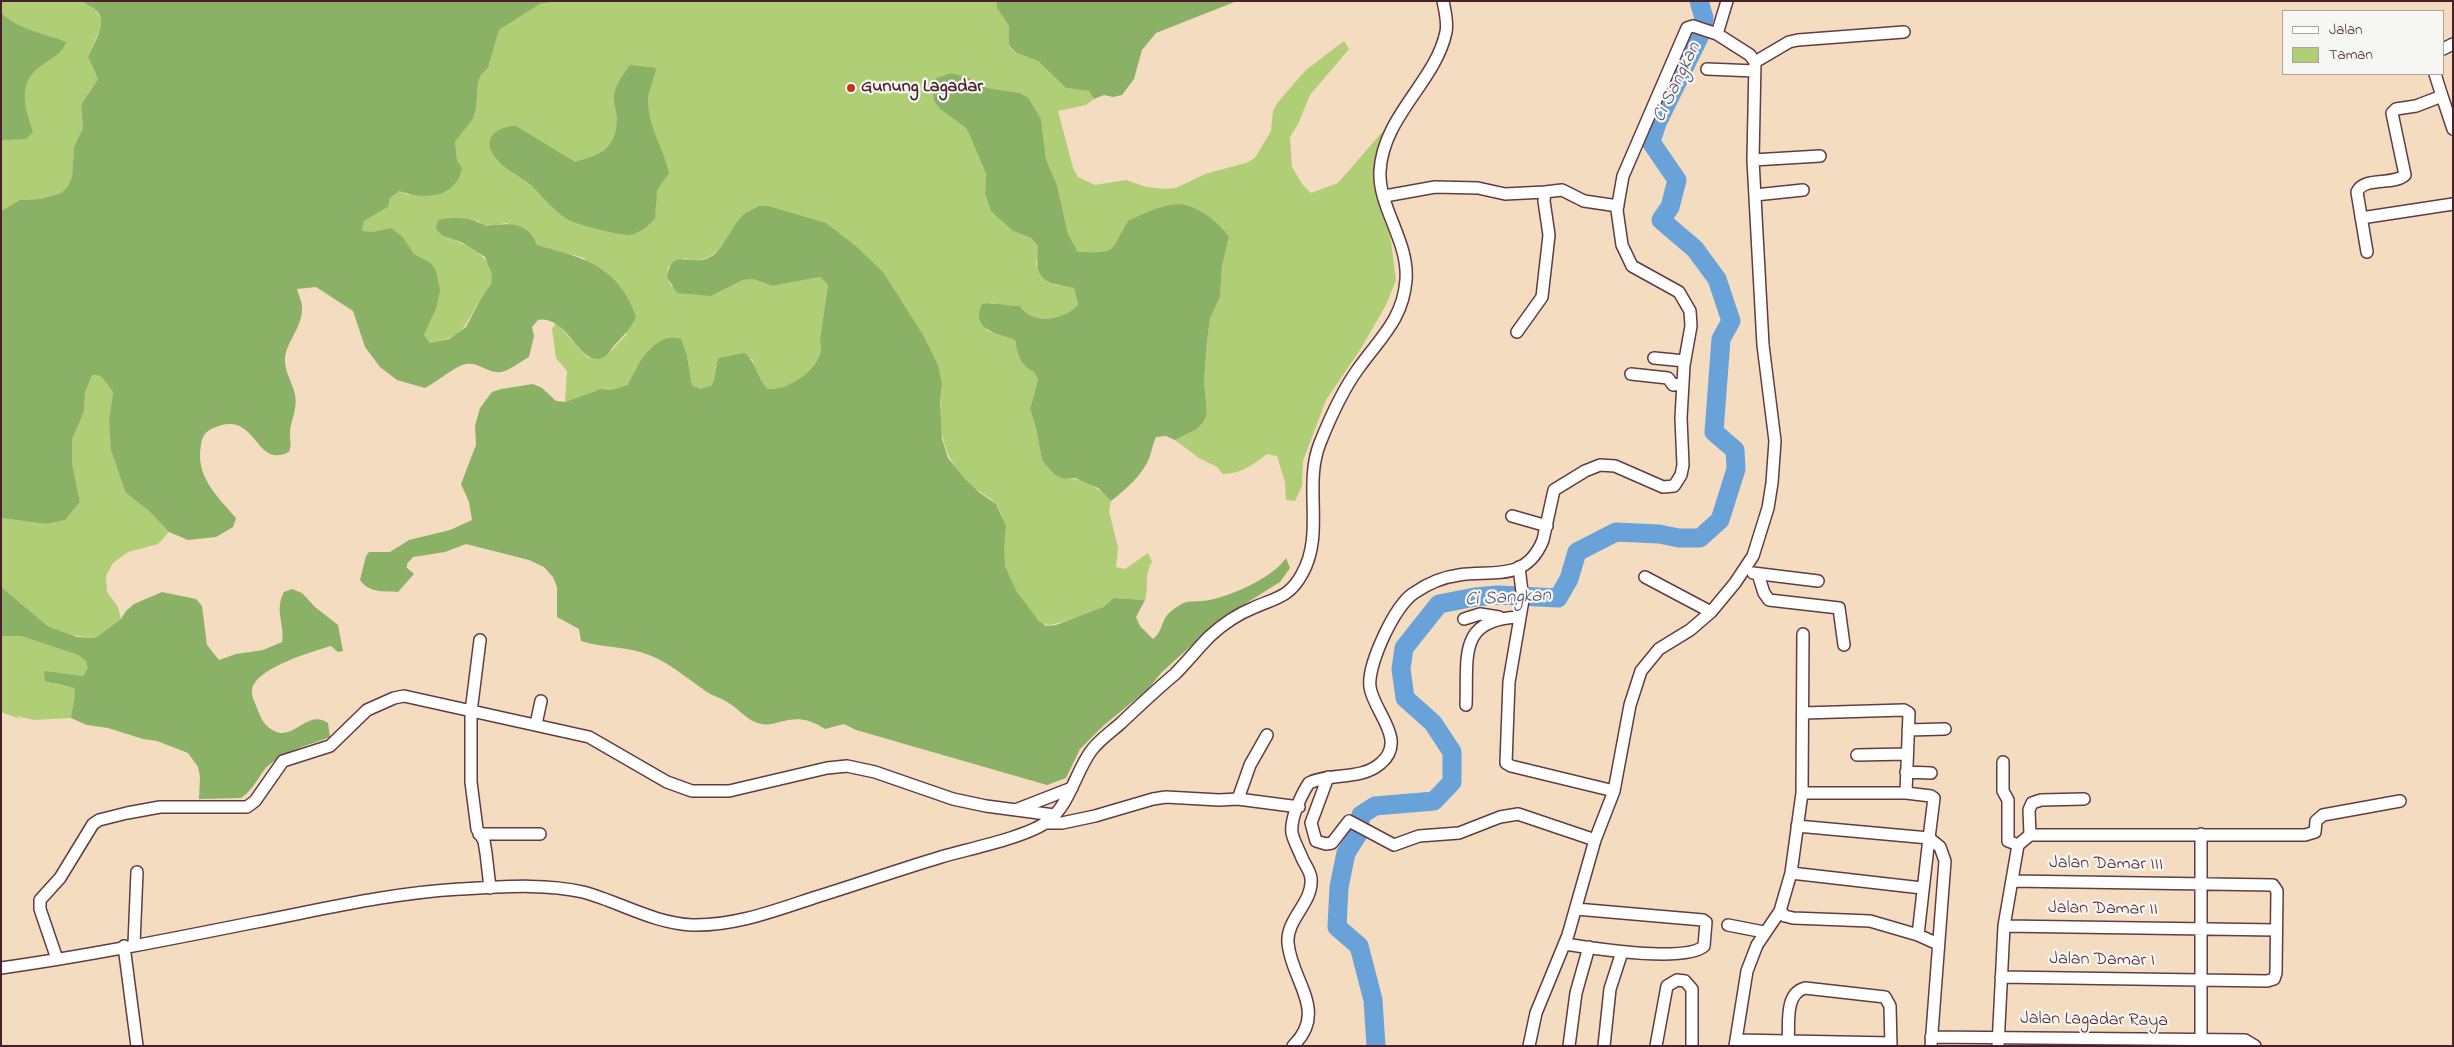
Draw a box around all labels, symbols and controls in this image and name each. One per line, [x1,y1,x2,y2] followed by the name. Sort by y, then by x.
[2282,10,2444,75] legend
[2329,19,2362,41] text: Jalan
[1649,39,1707,127] water label: Ci Sangkan
[2329,44,2373,66] text: Taman
[861,77,983,99] place label: Gunung Lagadar
[845,82,857,94] marker: Gunung Lagadar
[1464,585,1552,613] water label: Ci Sangkan
[2049,853,2163,877] street label: Jalan Damar III
[2048,898,2158,922] street label: Jalan Damar II
[2049,949,2155,973] street label: Jalan Damar I
[2020,1009,2168,1033] street label: Jalan Lagadar Raya

